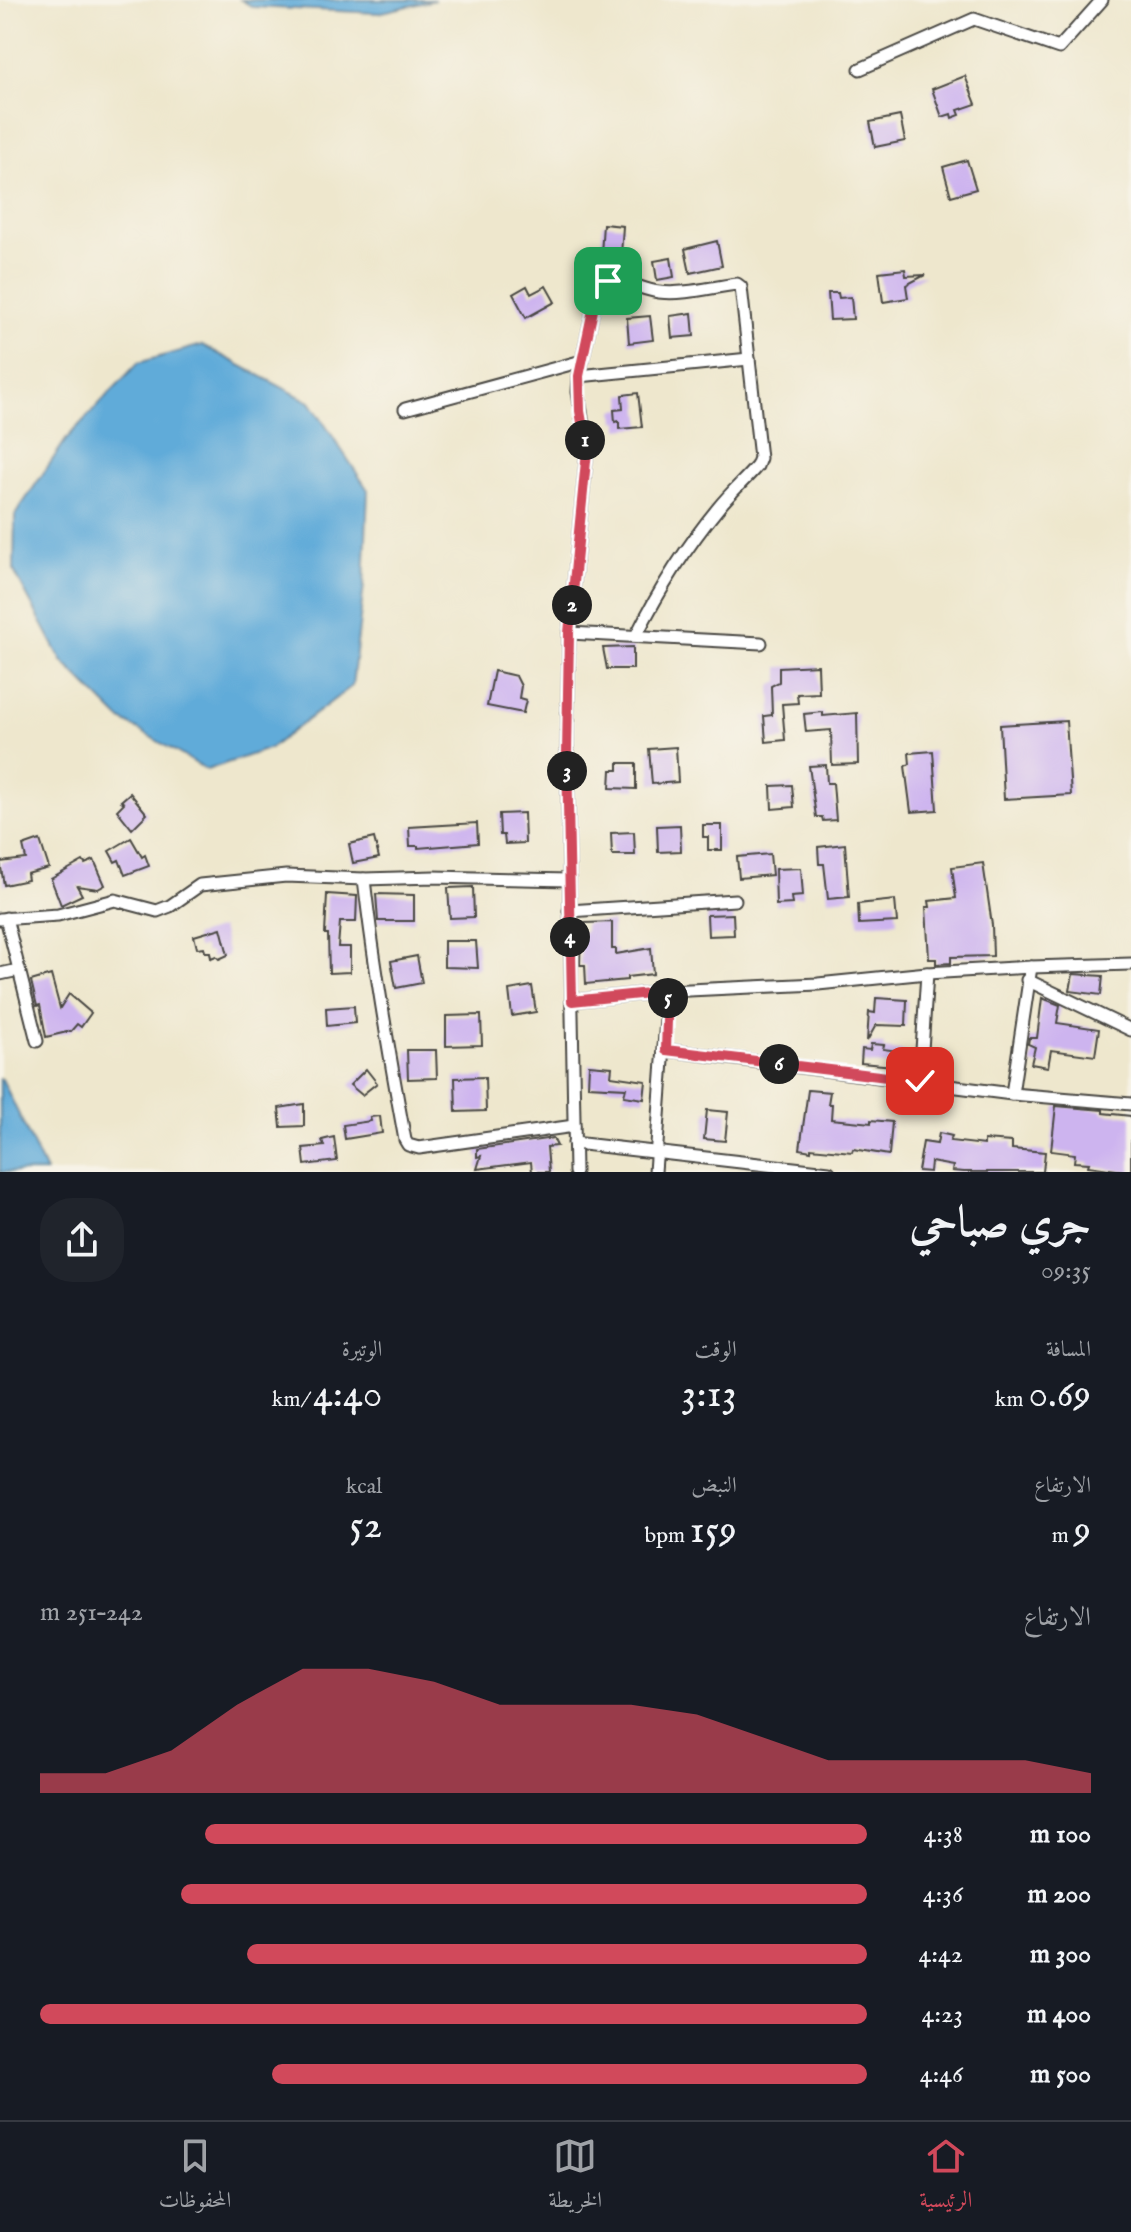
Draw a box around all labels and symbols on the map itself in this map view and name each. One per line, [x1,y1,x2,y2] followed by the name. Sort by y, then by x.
[574,247,642,315] pin
[565,420,605,460] pin: 1
[552,585,592,625] pin: 2
[547,751,587,791] pin: 3
[550,917,590,957] pin: 4
[648,978,688,1018] pin: 5
[759,1044,799,1084] pin: 6
[886,1047,954,1115] pin

